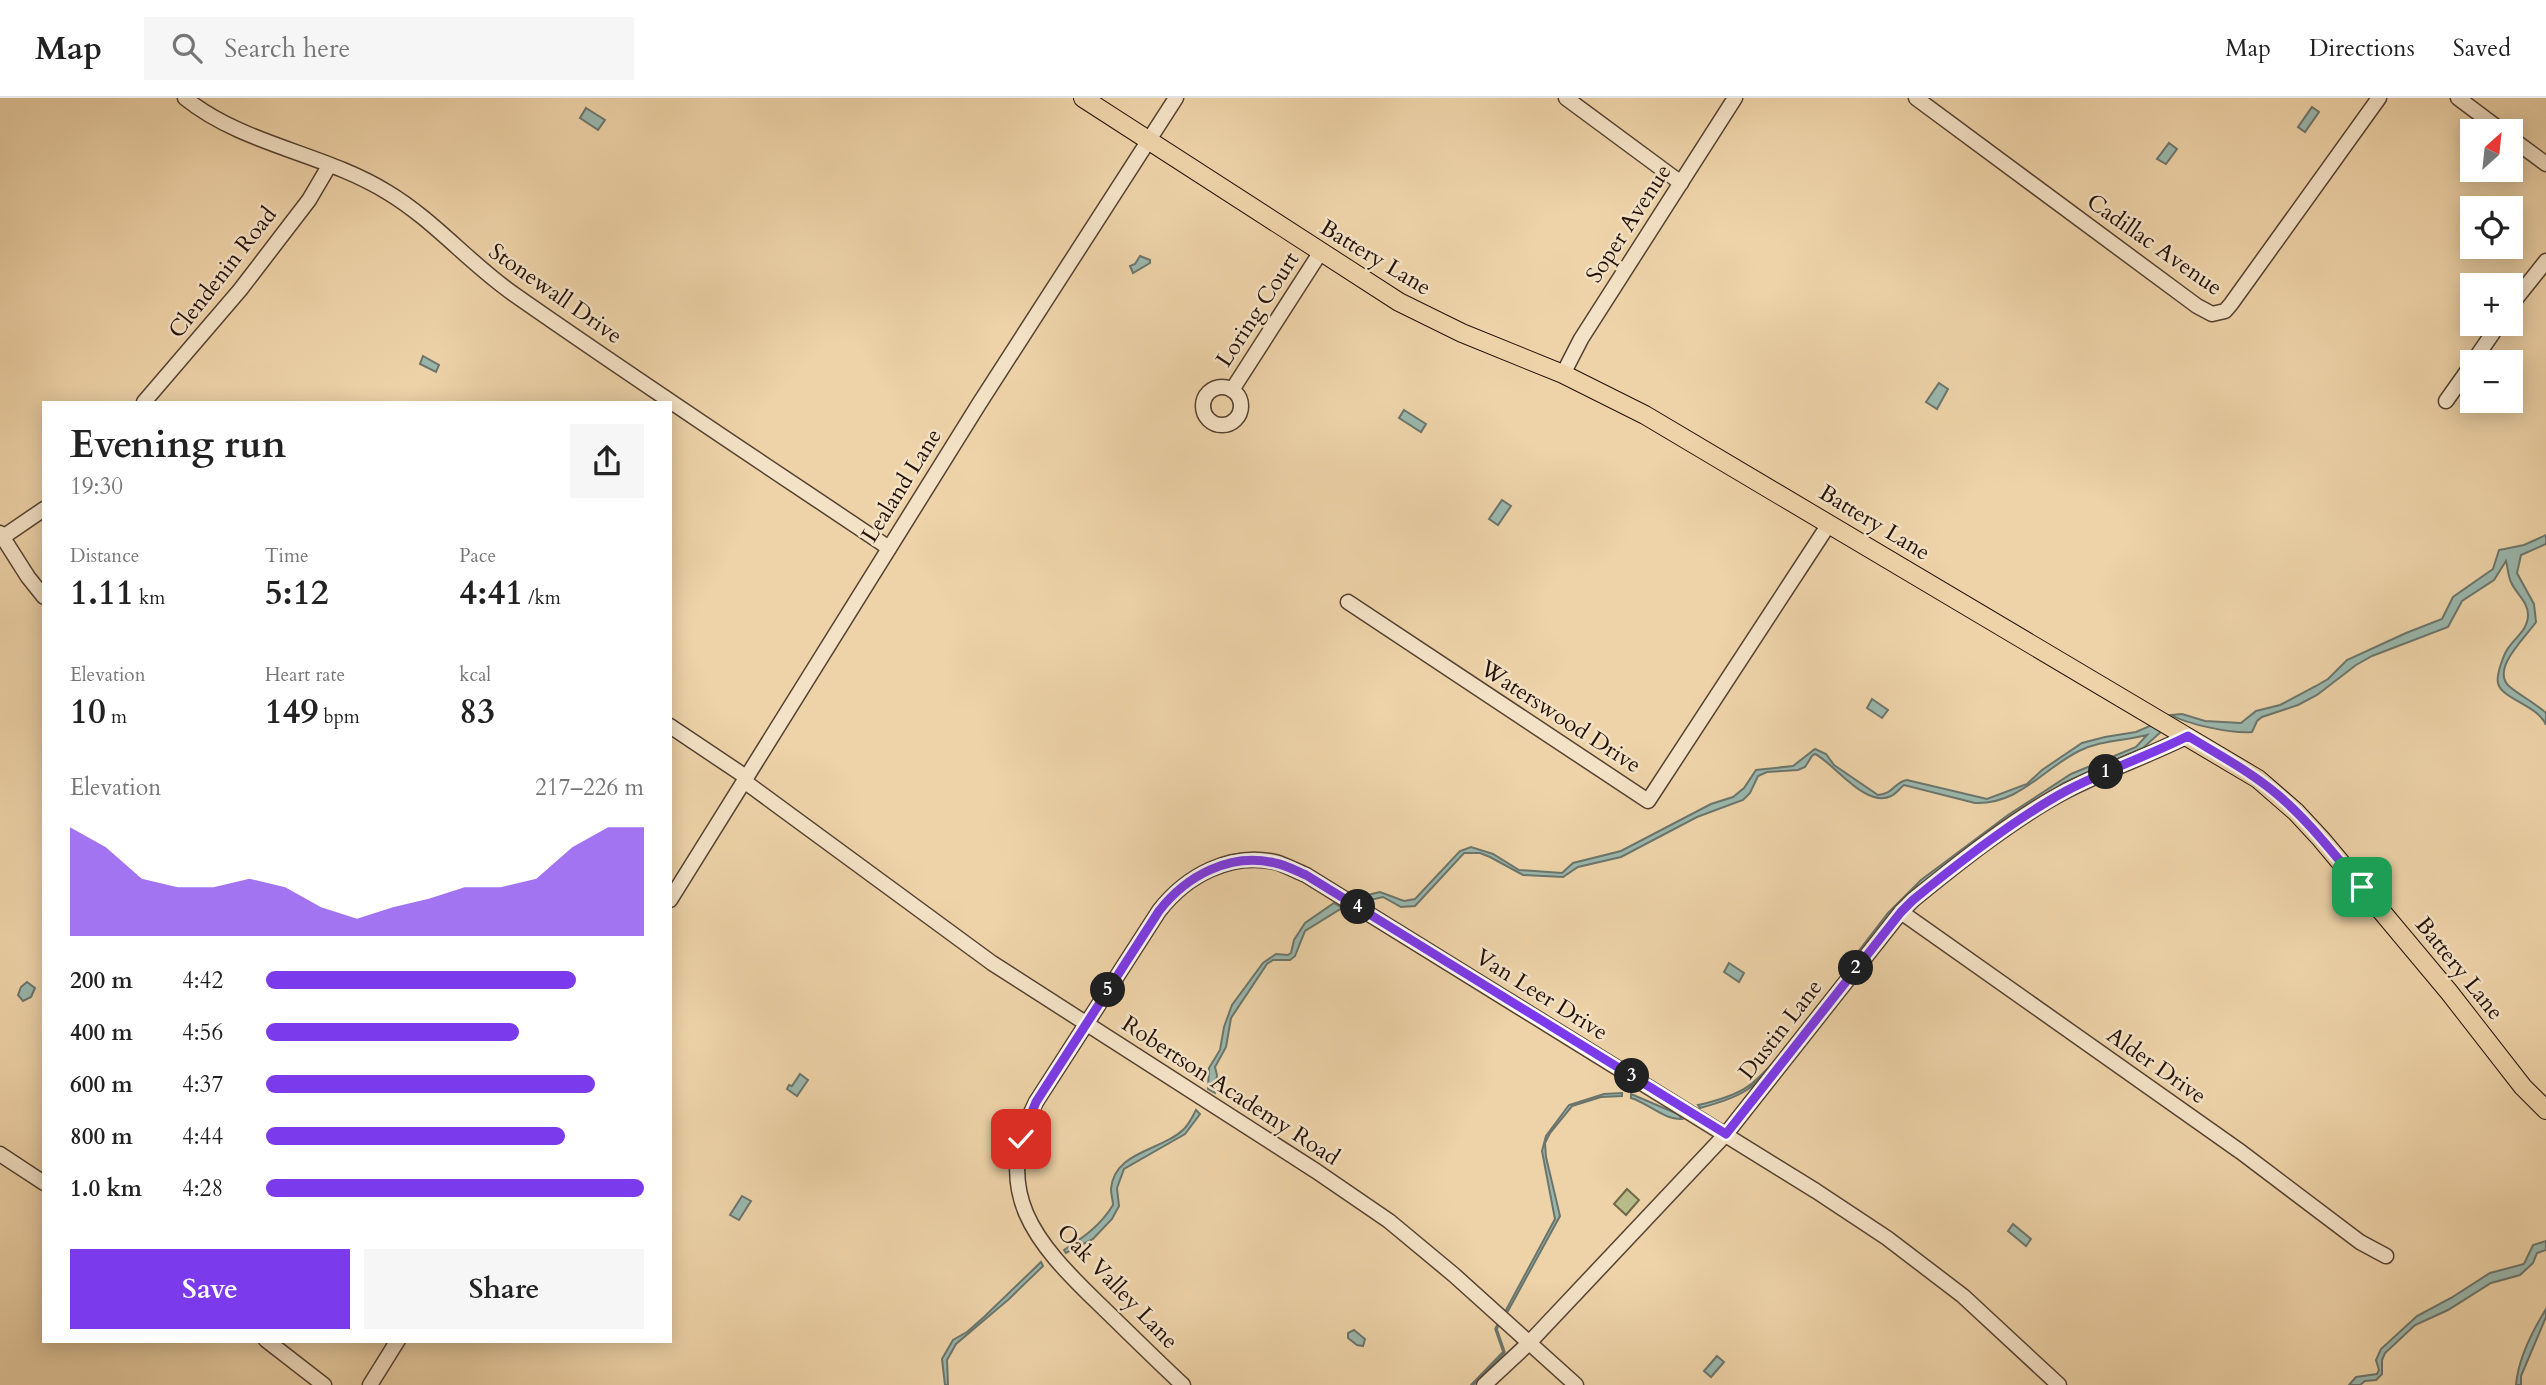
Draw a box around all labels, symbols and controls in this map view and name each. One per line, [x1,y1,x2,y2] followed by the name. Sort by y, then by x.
[144,17,634,80] search box
[35,26,102,71] text: Map
[168,29,206,67] icon: search
[224,31,350,66] text: Search here
[2225,32,2271,65] text: Map
[2309,32,2415,65] text: Directions
[2453,32,2511,65] text: Saved
[2460,119,2524,182] north arrow
[2460,119,2523,413] map controls
[1578,158,1678,289] street label: Soper Avenue
[2081,186,2229,303] street label: Cadillac Avenue
[2460,196,2523,259] button: locate
[161,200,284,344] street label: Clendenin Road
[1314,212,1437,303] street label: Battery Lane
[483,236,629,351] street label: Stonewall Drive
[1209,246,1306,373] street label: Loring Court
[2460,273,2523,336] button: +
[2460,350,2523,413] button: −
[70,419,286,471] text: Evening run
[854,422,949,548] street label: Lealand Lane
[570,424,644,498] button: share
[70,471,123,502] text: 19:30
[1813,477,1936,568] street label: Battery Lane
[70,543,139,569] text: Distance
[265,543,309,569] text: Time
[459,543,496,569] text: Pace
[70,569,134,617] text: 1.11
[265,569,329,617] text: 5:12
[459,569,523,617] text: 4:41
[134,585,165,611] text: km
[523,585,561,611] text: /km
[1473,652,1647,780] street label: Waterswood Drive
[70,662,145,688] text: Elevation
[265,662,345,688] text: Heart rate
[459,662,491,688] text: kcal
[70,688,106,736] text: 10
[265,688,318,736] text: 149
[459,688,495,736] text: 83
[106,704,127,730] text: m
[318,704,360,730] text: bpm
[2088,754,2124,790] pin: 1
[2101,758,2110,784] text: 1
[70,772,161,803] text: Elevation
[535,772,644,803] text: 217–226 m
[2332,857,2392,917] pin
[2343,868,2381,906] icon: arrive
[1340,890,1376,924] pin: 4
[1353,893,1362,919] text: 4
[2408,910,2511,1027] street label: Battery Lane
[1469,941,1614,1048] street label: Van Leer Drive
[1839,950,1874,986] pin: 2
[1851,954,1860,980] text: 2
[70,965,133,996] text: 200 m
[182,965,223,996] text: 4:42
[1090,972,1126,1008] pin: 5
[1731,973,1829,1086] street label: Dustin Lane
[1103,976,1112,1002] text: 5
[1116,1008,1346,1173] street label: Robertson Academy Road
[70,1017,133,1048] text: 400 m
[182,1017,223,1048] text: 4:56
[2101,1020,2213,1111] street label: Alder Drive
[1614,1058,1650,1094] pin: 3
[1627,1062,1636,1088] text: 3
[70,1069,133,1100] text: 600 m
[182,1069,223,1100] text: 4:37
[991,1109,1051,1169] pin
[1002,1120,1040,1158] icon: check
[70,1121,133,1152] text: 800 m
[182,1121,223,1152] text: 4:44
[70,1173,142,1204] text: 1.0 km
[182,1173,223,1204] text: 4:28
[1050,1217,1185,1356] street label: Oak Valley Lane
[70,1249,350,1329] button: Save
[364,1249,644,1329] button: Share

